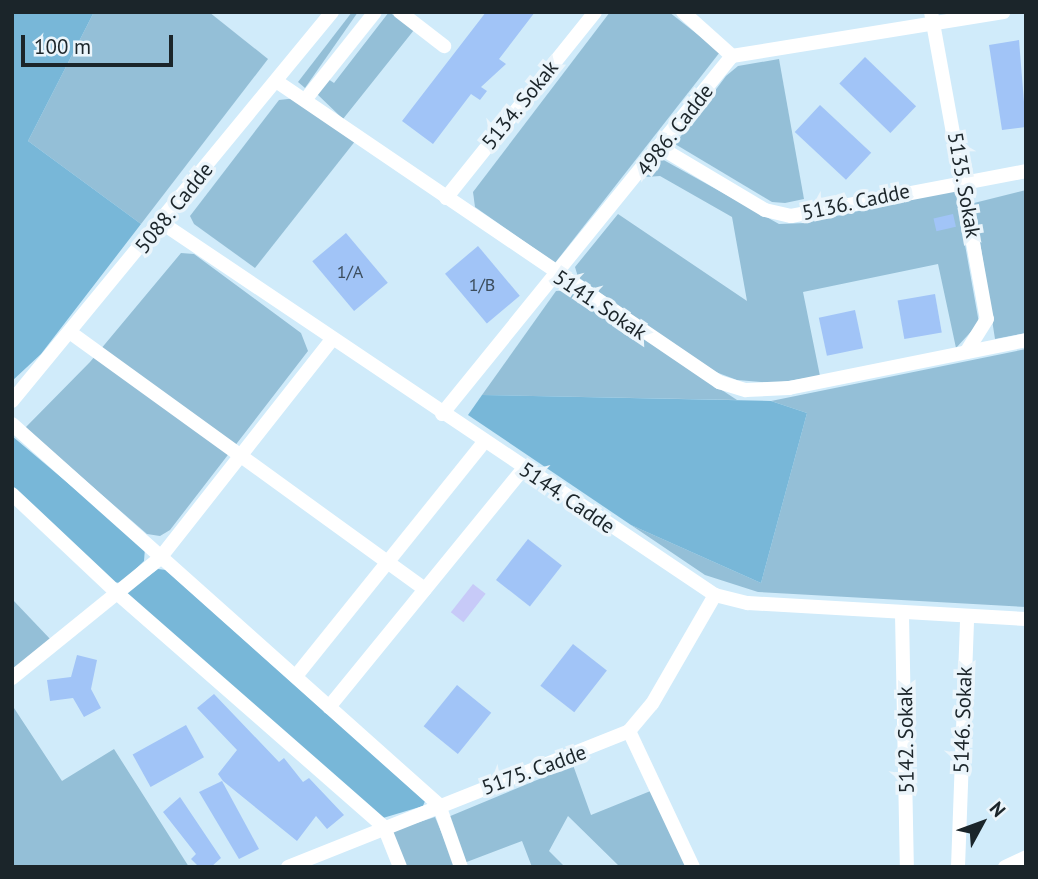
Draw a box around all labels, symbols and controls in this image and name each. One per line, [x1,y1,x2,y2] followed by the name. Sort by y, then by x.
[24,21,177,65] scale bar
[34,33,91,60] text: 100 m
[476,55,564,155] street label: 5134. Sokak
[631,78,719,182] street label: 4986. Cadde
[942,129,986,241] street label: 5135. Sokak
[129,157,219,259] street label: 5088. Cadde
[799,178,913,226] street label: 5136. Cadde
[337,261,363,283] house number: 1/A
[548,264,652,346] street label: 5141. Sokak
[469,274,495,296] house number: 1/B
[514,456,620,540] street label: 5144. Cadde
[949,665,977,775] street label: 5146. Sokak
[892,685,920,795] street label: 5142. Sokak
[477,739,591,801] street label: 5175. Cadde
[947,788,1017,858] north arrow
[985,797,1011,822] text: N

